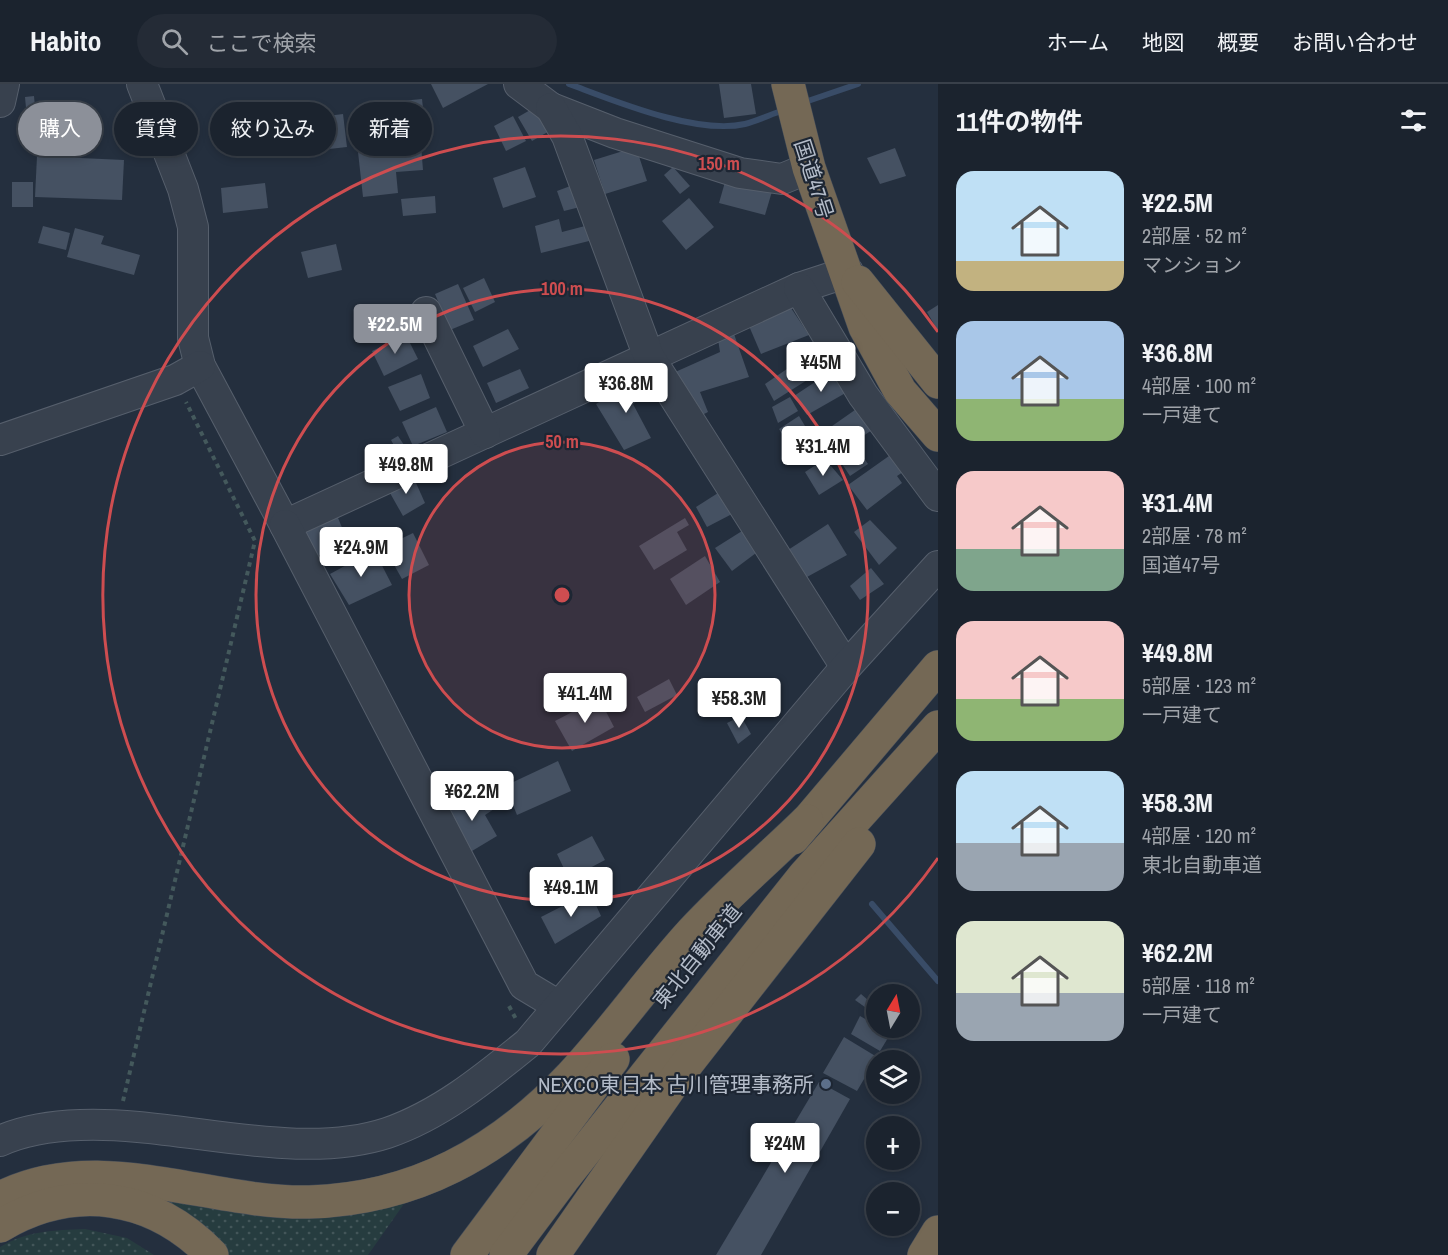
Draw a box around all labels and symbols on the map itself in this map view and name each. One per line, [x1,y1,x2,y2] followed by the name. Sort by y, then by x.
[788,135,840,223] street label: 国道47号
[698,151,740,176] text: 150 m
[541,276,583,301] text: 100 m
[346,304,444,355] pin: ¥22.5M
[785,342,857,393] pin: ¥45M
[577,363,675,414] pin: ¥36.8M
[774,426,872,477] pin: ¥31.4M
[545,429,579,454] text: 50 m
[357,444,455,495] pin: ¥49.8M
[312,527,410,578] pin: ¥24.9M
[552,585,572,605] centre of rings
[536,673,634,724] pin: ¥41.4M
[690,678,788,729] pin: ¥58.3M
[423,771,521,822] pin: ¥62.2M
[522,867,620,918] pin: ¥49.1M
[646,898,748,1014] street label: 東北自動車道
[866,984,920,1038] north arrow
[538,1070,814,1099] place label: NEXCO東日本 古川管理事務所
[819,1077,833,1091] marker: NEXCO東日本 古川管理事務所
[749,1123,821,1174] pin: ¥24M

